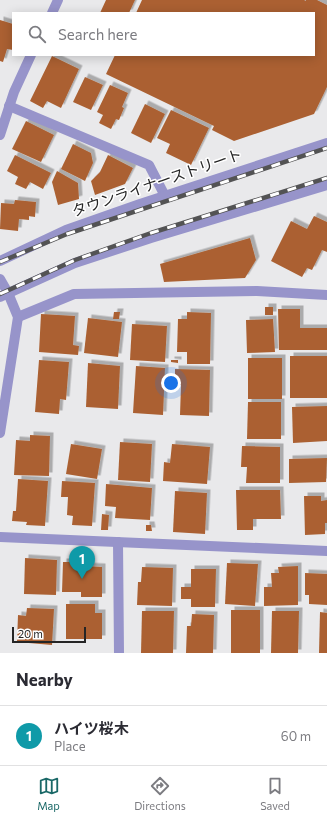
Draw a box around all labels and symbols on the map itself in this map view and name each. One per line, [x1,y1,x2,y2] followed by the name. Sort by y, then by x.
[69,144,244,220] street label: タウンライナーストリート
[161,373,181,393] your location
[69,546,95,579] pin: 1
[12,625,86,644] scale bar

